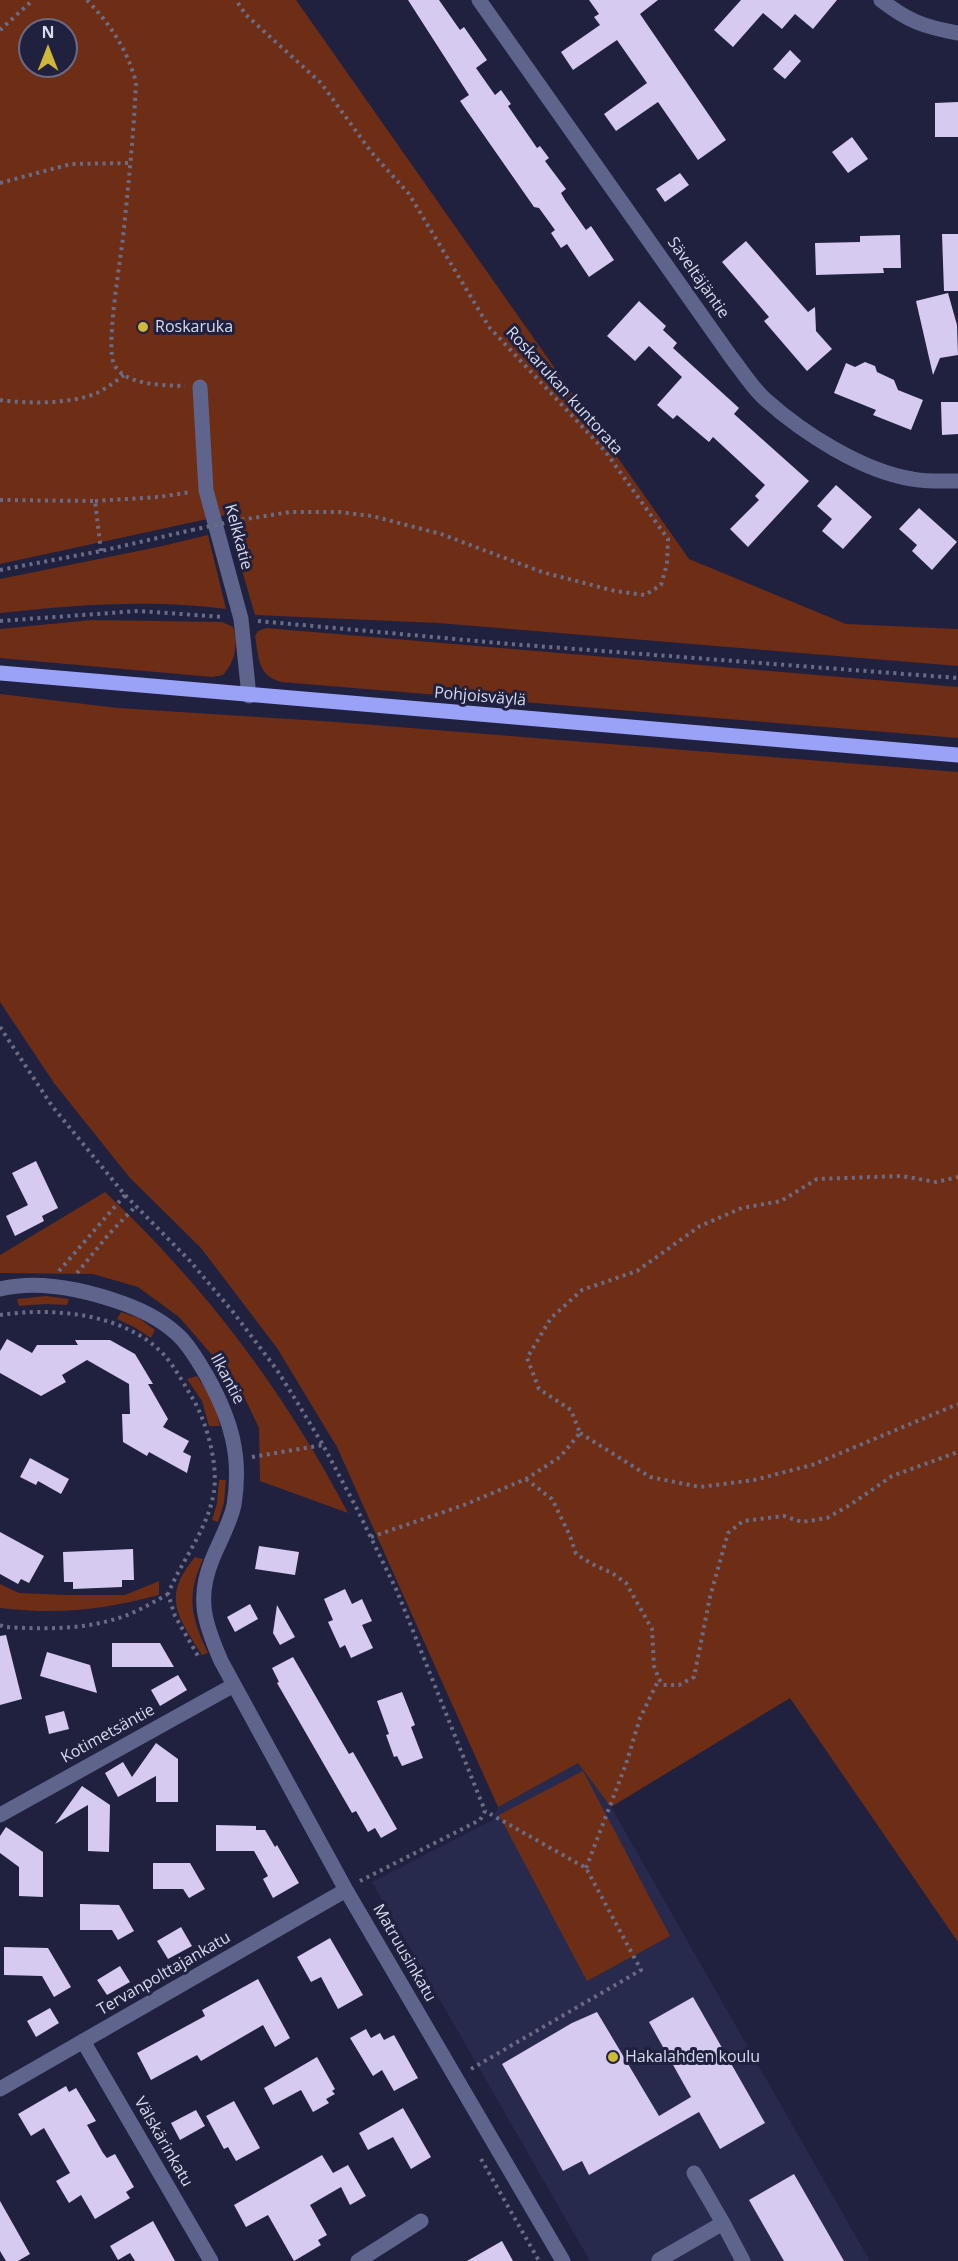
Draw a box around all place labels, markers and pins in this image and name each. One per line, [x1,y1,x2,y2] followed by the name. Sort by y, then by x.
[155,317,233,337] place label: Roskaruka
[136,320,150,334] marker: Roskaruka
[625,2047,760,2067] place label: Hakalahden koulu
[606,2050,620,2064] marker: Hakalahden koulu

